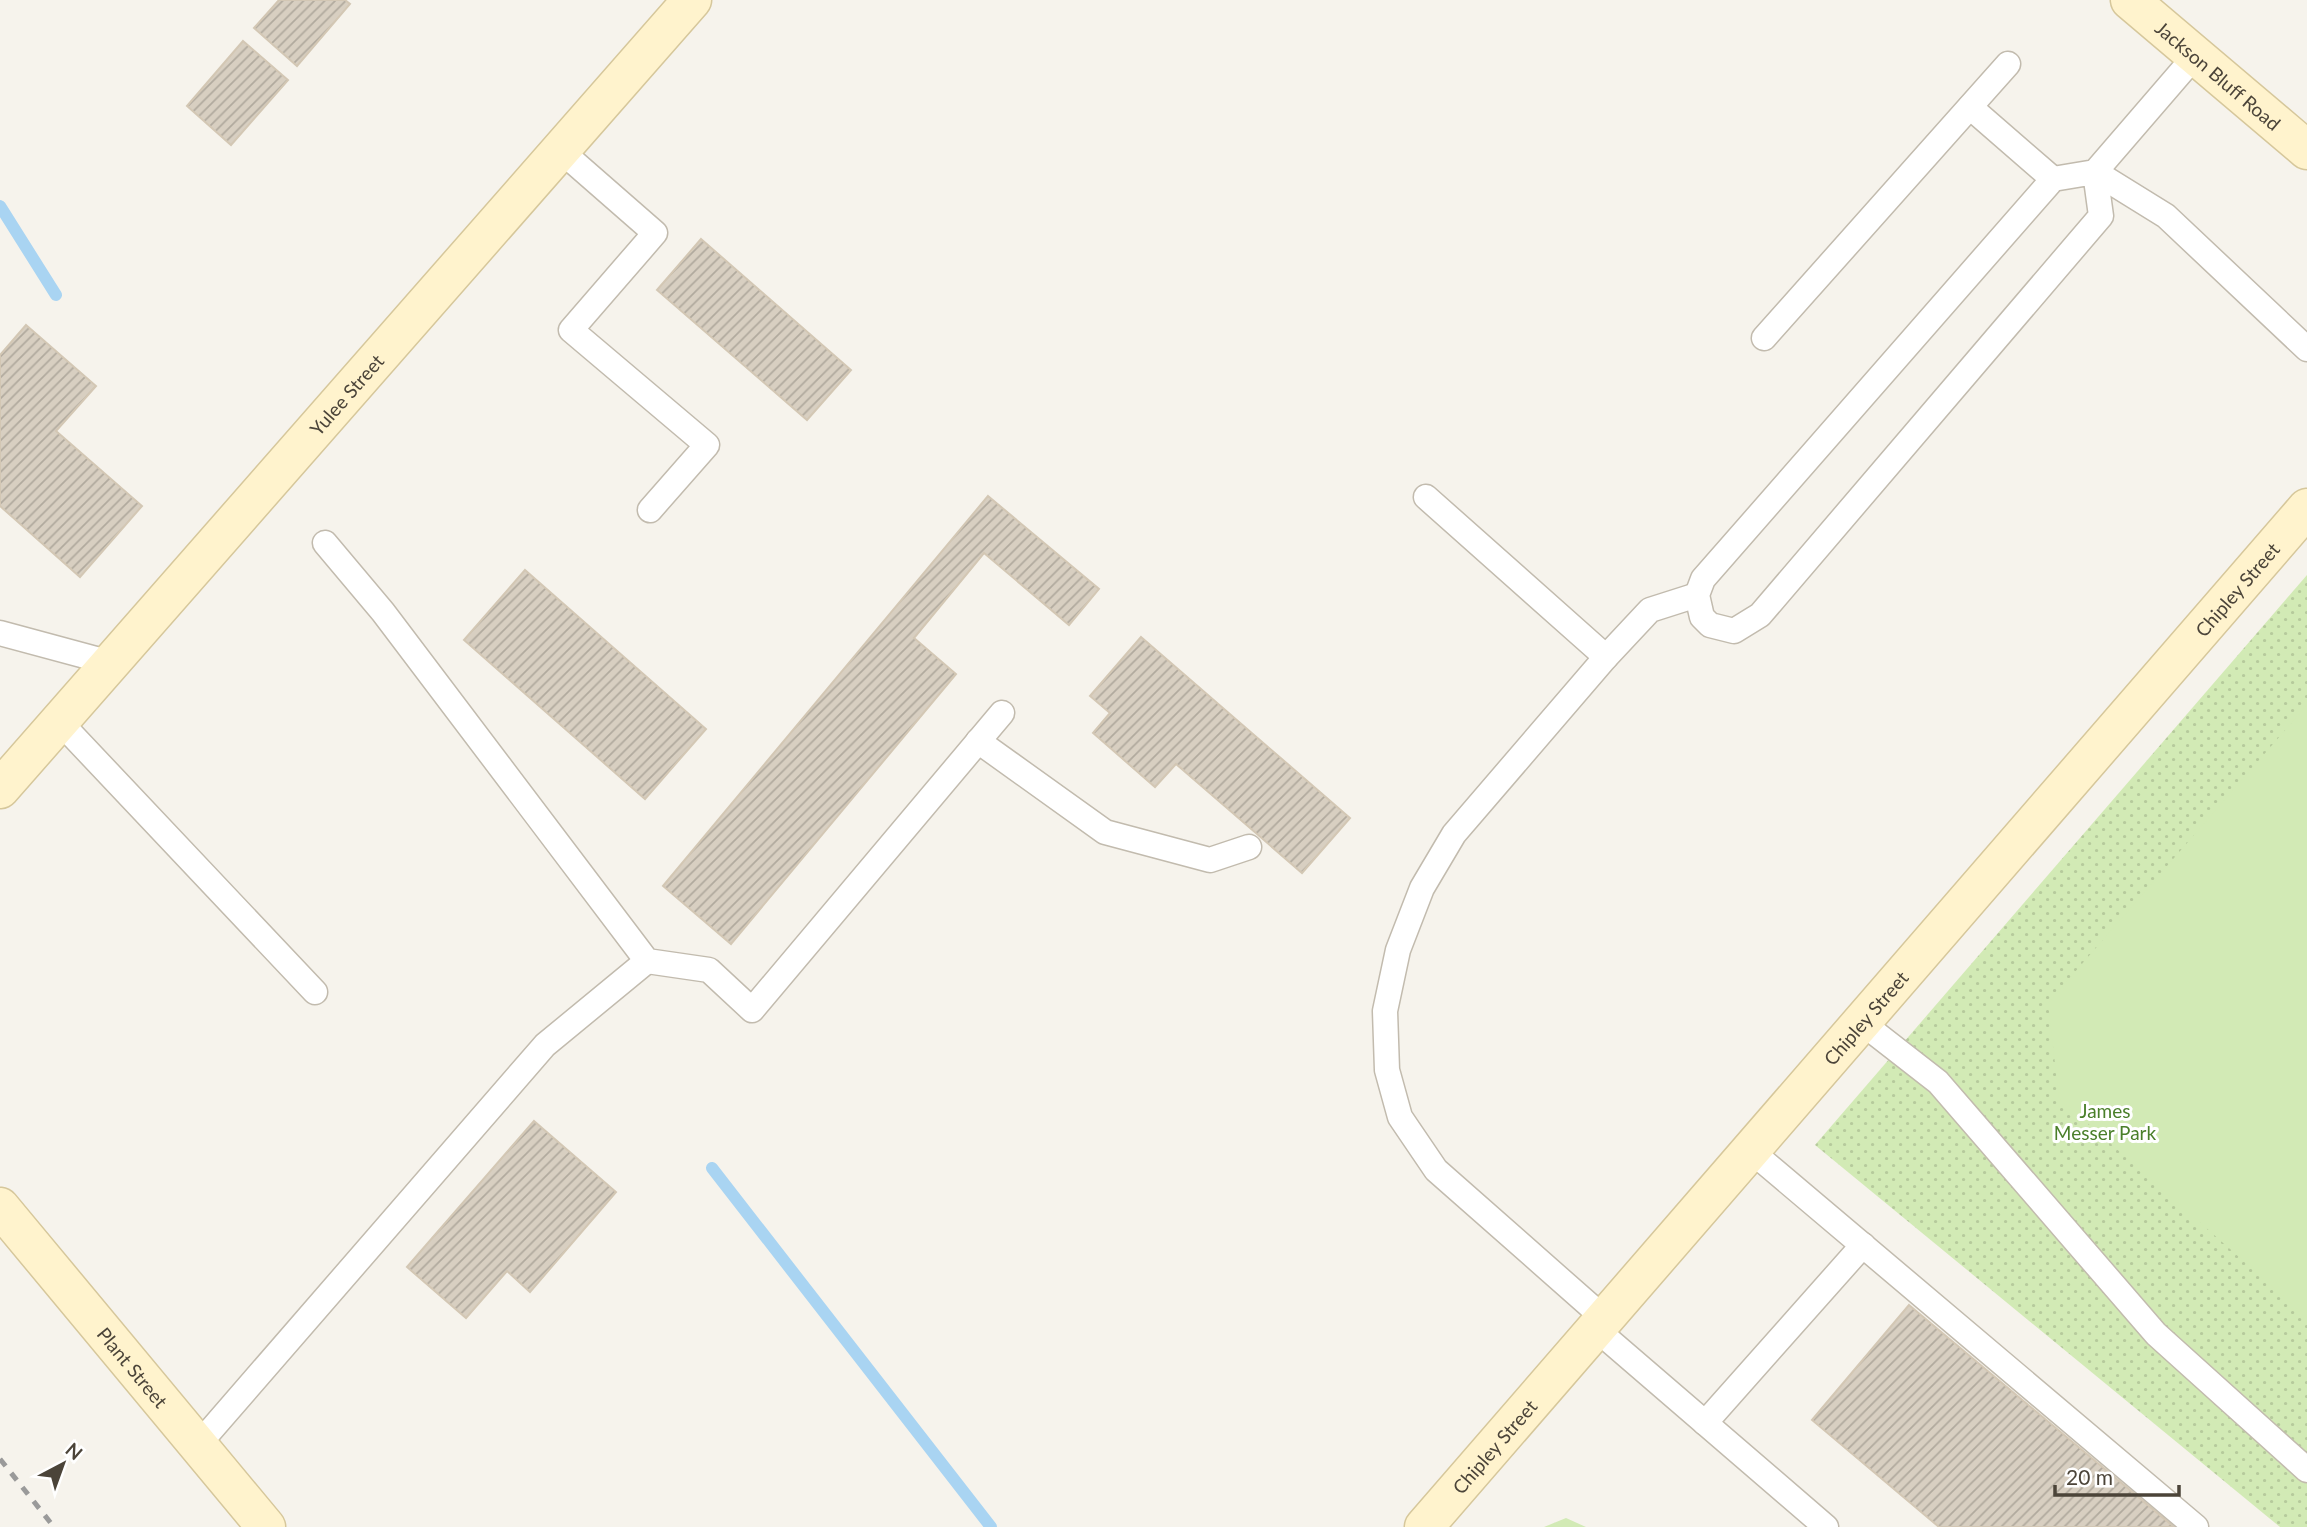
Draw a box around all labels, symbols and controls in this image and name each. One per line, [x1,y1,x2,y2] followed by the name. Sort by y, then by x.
[2151,16,2286,134] street label: Jackson Bluff Road
[304,349,388,440] street label: Yulee Street
[2190,537,2284,641] street label: Chipley Street
[1818,966,1913,1069] street label: Chipley Street
[2054,1099,2157,1144] park label: James Messer Park
[93,1322,173,1412] street label: Plant Street
[1447,1394,1541,1498] street label: Chipley Street
[28,1429,98,1499] north arrow
[61,1437,88,1464] text: N
[2055,1454,2179,1498] scale bar
[2066,1464,2113,1489] text: 20 m

